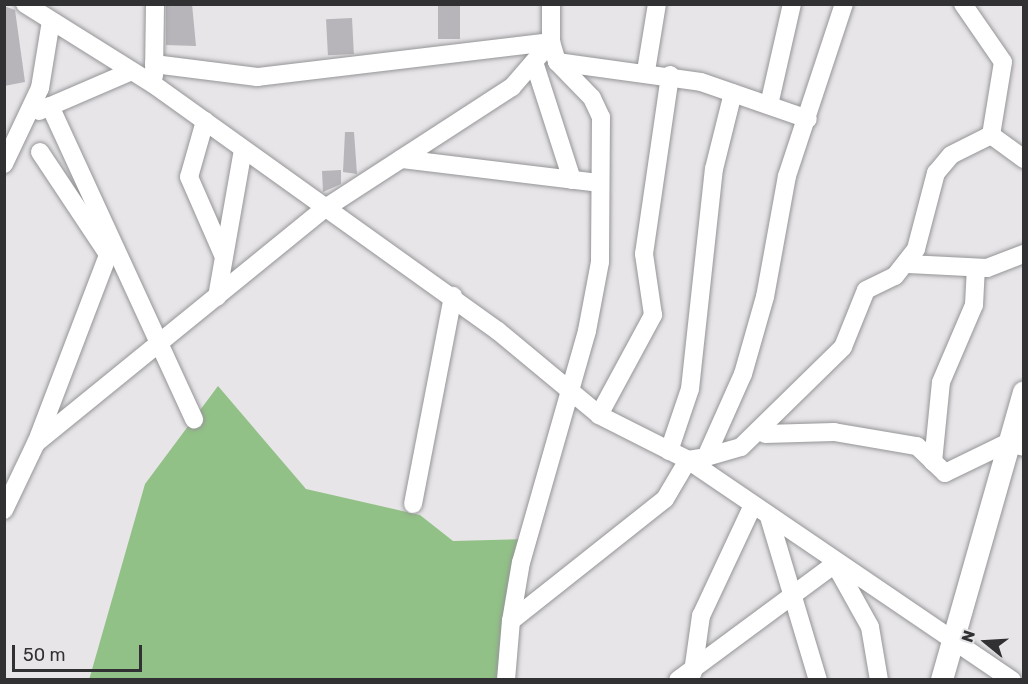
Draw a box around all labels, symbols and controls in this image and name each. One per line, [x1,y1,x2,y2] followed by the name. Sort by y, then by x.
[956,612,1016,672] north arrow
[958,628,979,645] text: N
[15,633,146,671] scale bar
[23,644,66,666] text: 50 m

